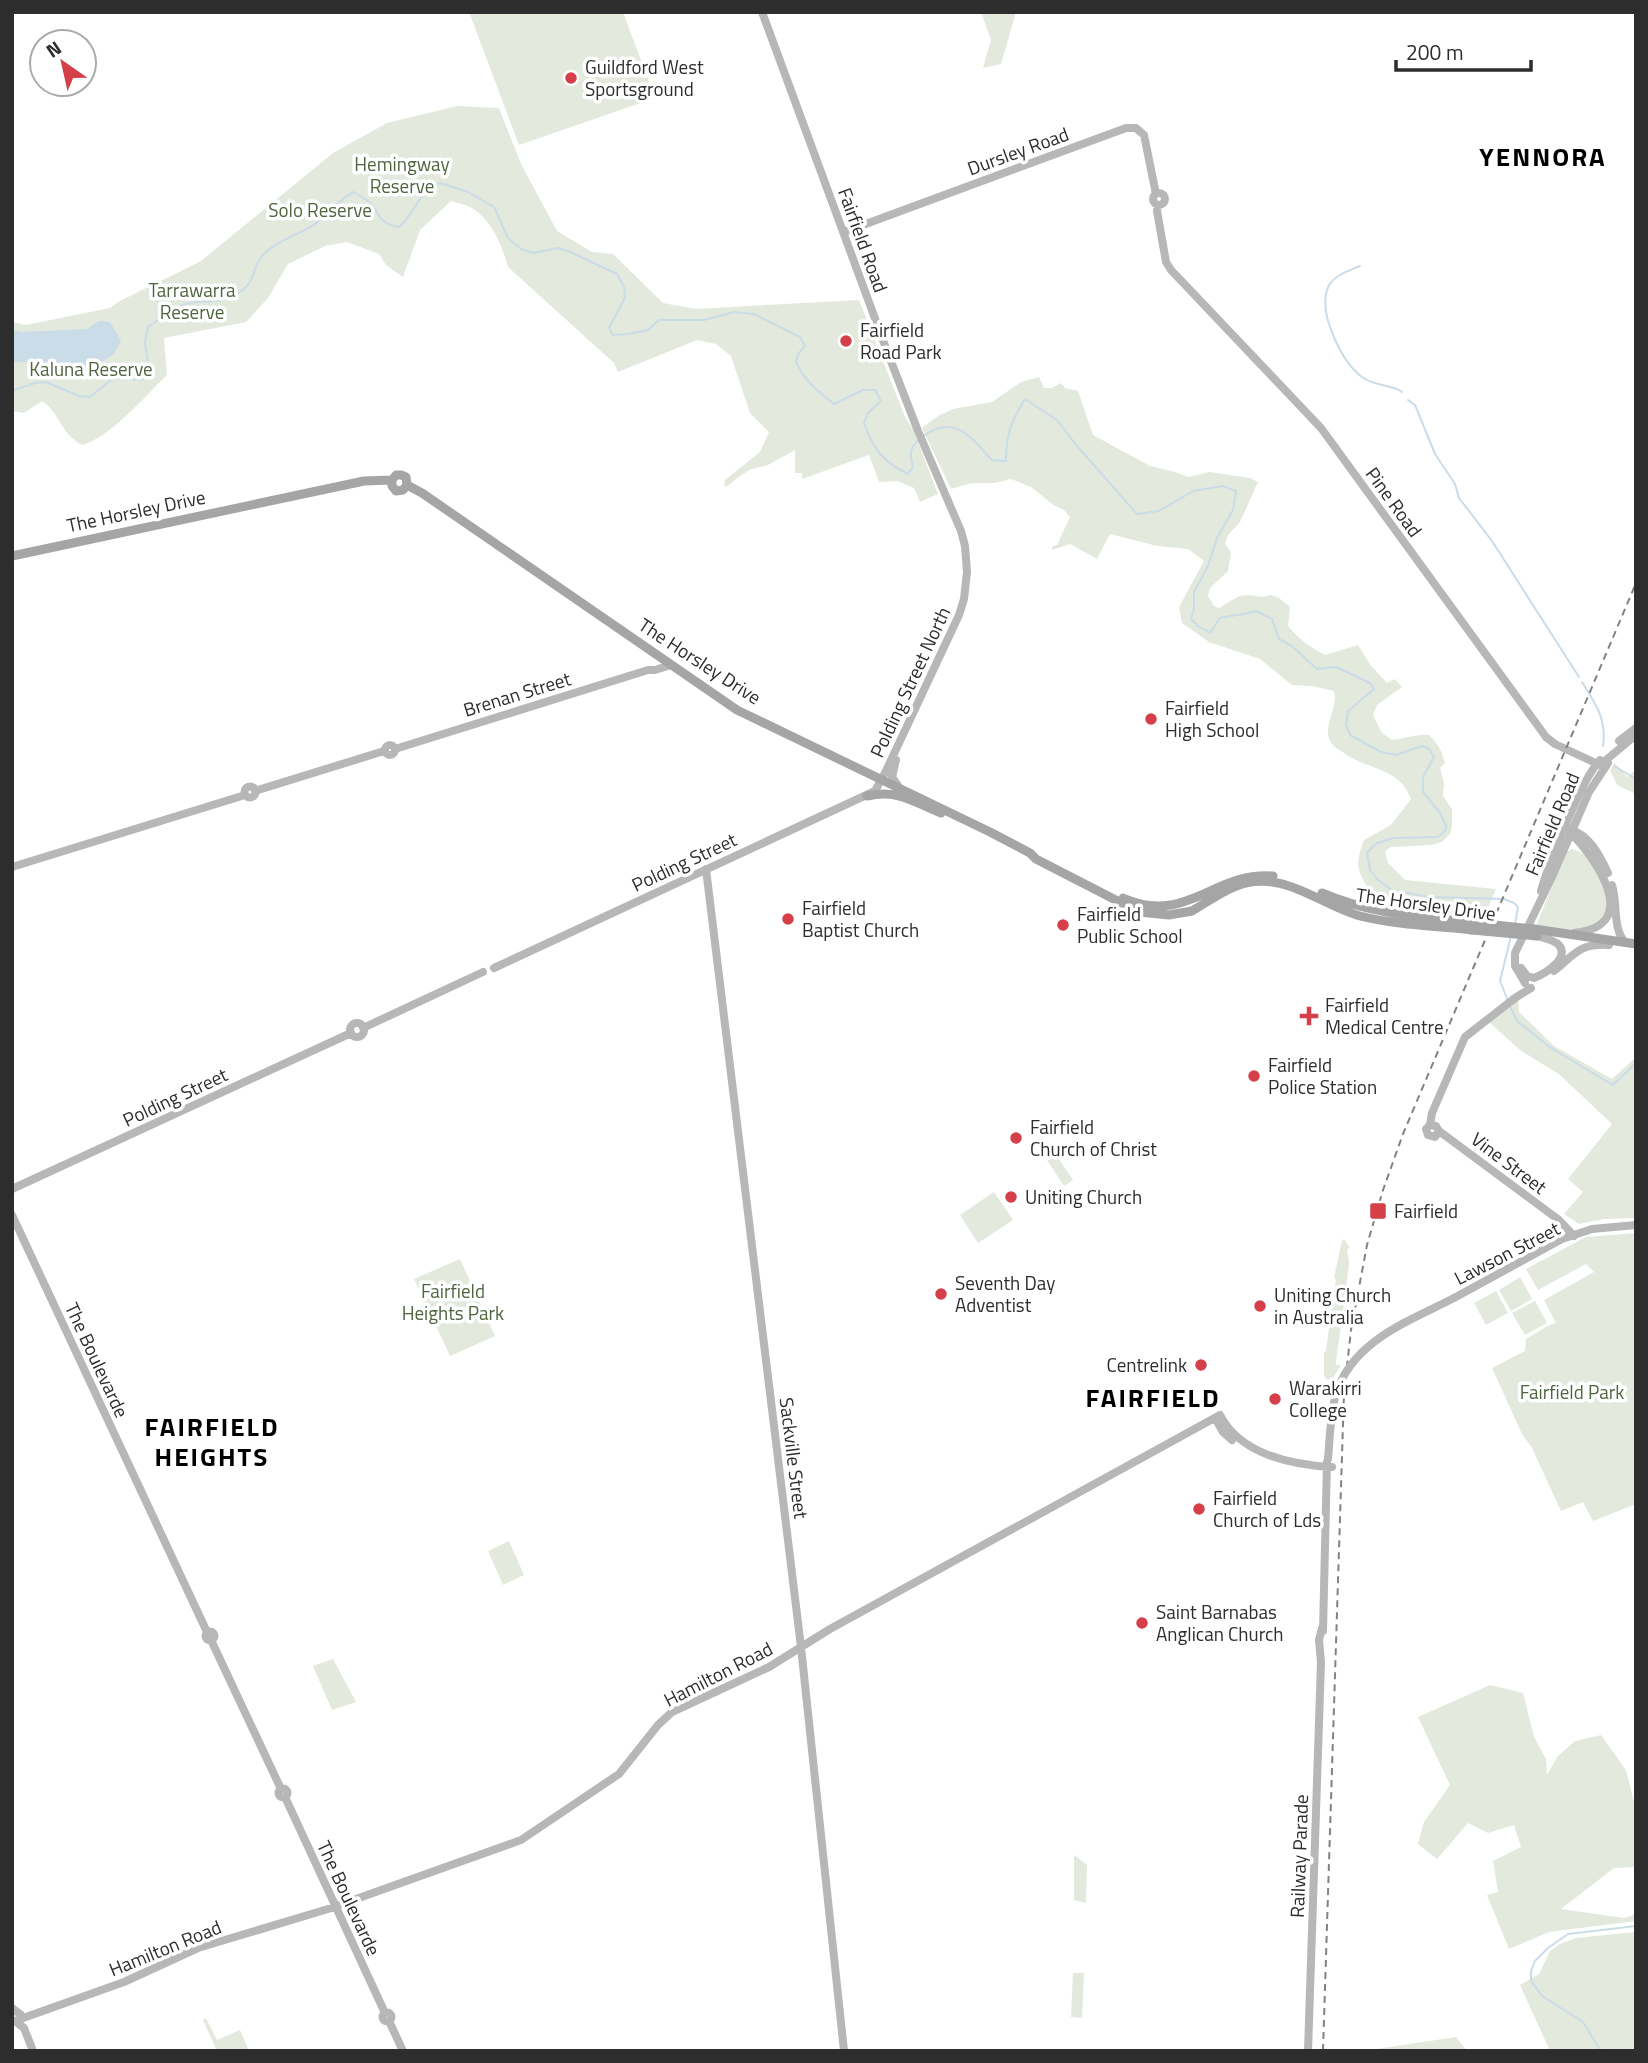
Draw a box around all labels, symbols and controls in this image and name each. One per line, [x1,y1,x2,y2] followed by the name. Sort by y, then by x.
[28,28,98,98] north arrow
[1396,28,1531,72] scale bar
[40,33,67,64] text: N
[1406,36,1463,68] text: 200 m
[585,52,704,103] place label: Guildford West Sportsground
[563,70,579,86] marker: Guildford West Sportsground
[963,119,1073,182] street label: Dursley Road
[1479,137,1607,176] district label: YENNORA
[354,149,450,200] park label: Hemingway Reserve
[831,183,896,296] street label: Fairfield Road
[268,195,372,224] park label: Solo Reserve
[148,275,236,326] park label: Tarrawarra Reserve
[860,315,942,366] place label: Fairfield Road Park
[838,333,854,349] marker: Fairfield Road Park
[29,354,153,383] park label: Kaluna Reserve
[1359,461,1430,543] street label: Pine Road
[64,482,208,539] street label: The Horsley Drive
[862,602,957,762] street label: Polding Street North
[633,610,767,711] street label: The Horsley Drive
[460,663,574,724] street label: Brenan Street
[1165,693,1259,744] place label: Fairfield High School
[1143,711,1159,727] marker: Fairfield High School
[1517,768,1586,880] street label: Fairfield Road
[626,824,741,899] street label: Polding Street
[1354,879,1498,928] street label: The Horsley Drive
[802,893,919,944] place label: Fairfield Baptist Church
[1077,899,1183,950] place label: Fairfield Public School
[780,911,796,927] marker: Fairfield Baptist Church
[1055,917,1071,933] marker: Fairfield Public School
[1325,990,1444,1041] place label: Fairfield Medical Centre
[1299,1006,1319,1026] marker: Fairfield Medical Centre
[1268,1050,1377,1101] place label: Fairfield Police Station
[117,1059,232,1134] street label: Polding Street
[1246,1068,1262,1084] marker: Fairfield Police Station
[1030,1112,1157,1163] place label: Fairfield Church of Christ
[1465,1124,1553,1201] street label: Vine Street
[1008,1130,1024,1146] marker: Fairfield Church of Christ
[1025,1182,1142,1211] place label: Uniting Church
[1003,1189,1019,1205] marker: Uniting Church
[1394,1196,1458,1225] place label: Fairfield
[1368,1201,1388,1221] marker: Fairfield
[1449,1213,1565,1292] street label: Lawson Street
[955,1268,1055,1319] place label: Seventh Day Adventist
[402,1276,504,1327] park label: Fairfield Heights Park
[1274,1280,1391,1331] place label: Uniting Church in Australia
[933,1286,949,1302] marker: Seventh Day Adventist
[58,1297,137,1422] street label: The Boulevarde
[1252,1298,1268,1314] marker: Uniting Church in Australia
[1107,1350,1187,1379] place label: Centrelink
[1193,1357,1209,1373] marker: Centrelink
[1289,1373,1362,1424] place label: Warakirri College
[1520,1377,1624,1406] park label: Fairfield Park
[1086,1378,1220,1417] district label: FAIRFIELD
[1267,1391,1283,1407] marker: Warakirri College
[773,1396,816,1521] street label: Sackville Street
[145,1407,279,1476] district label: FAIRFIELD HEIGHTS
[1213,1483,1321,1534] place label: Fairfield Church of Lds
[1191,1501,1207,1517] marker: Fairfield Church of Lds
[1156,1597,1284,1648] place label: Saint Barnabas Anglican Church
[1134,1615,1150,1631] marker: Saint Barnabas Anglican Church
[658,1634,777,1713] street label: Hamilton Road
[1282,1794,1315,1918] street label: Railway Parade
[310,1835,389,1960] street label: The Boulevarde
[104,1912,225,1983] street label: Hamilton Road

